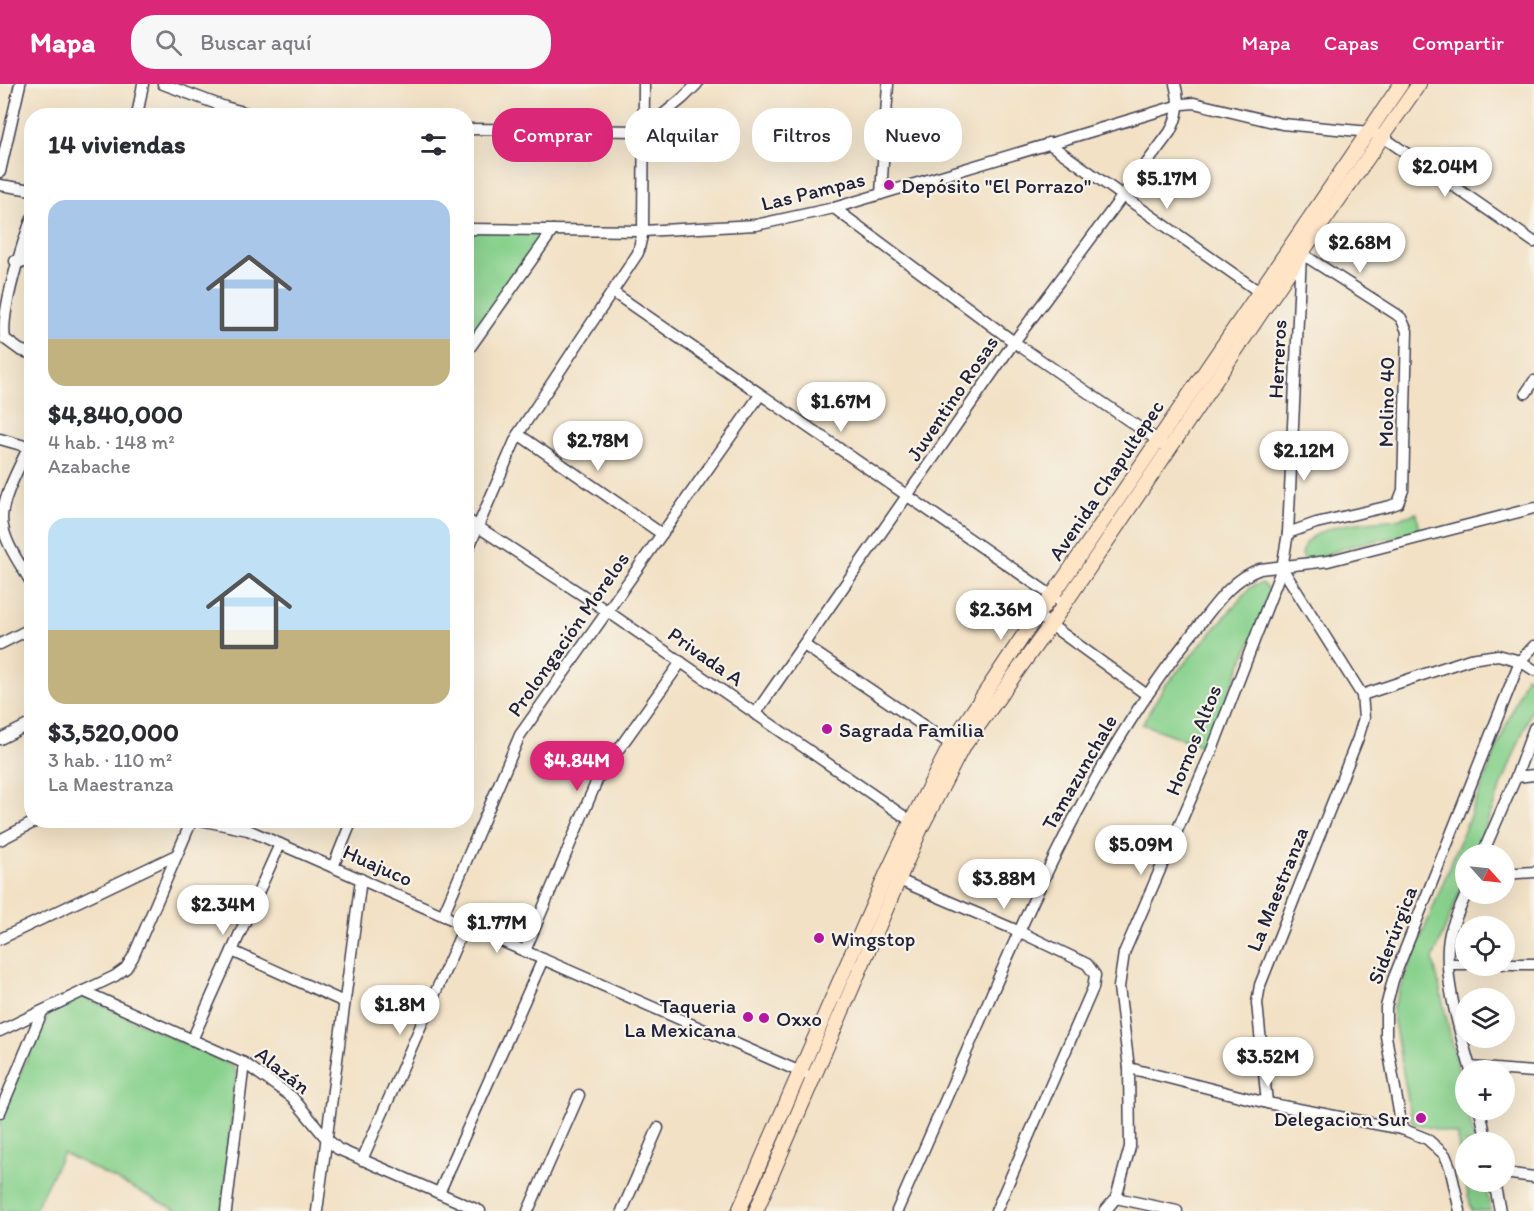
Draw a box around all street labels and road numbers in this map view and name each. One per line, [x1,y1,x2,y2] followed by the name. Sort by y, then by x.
[758,166,868,216] street label: Las Pampas
[1262,319,1292,399] street label: Herreros
[901,330,1003,466] street label: Juventino Rosas
[1373,356,1399,448] street label: Molino 40
[1043,395,1169,565] street label: Avenida Chapultepec
[502,547,634,721] street label: Prolongación Morelos
[664,621,749,691] street label: Privada A
[1159,681,1227,799] street label: Hornos Altos
[1036,710,1122,834] street label: Tamazunchale
[1241,823,1313,955] street label: La Maestranza
[339,839,417,891] street label: Huajuco
[1362,882,1422,988] street label: Siderúrgica
[251,1041,315,1099] street label: Alazán

